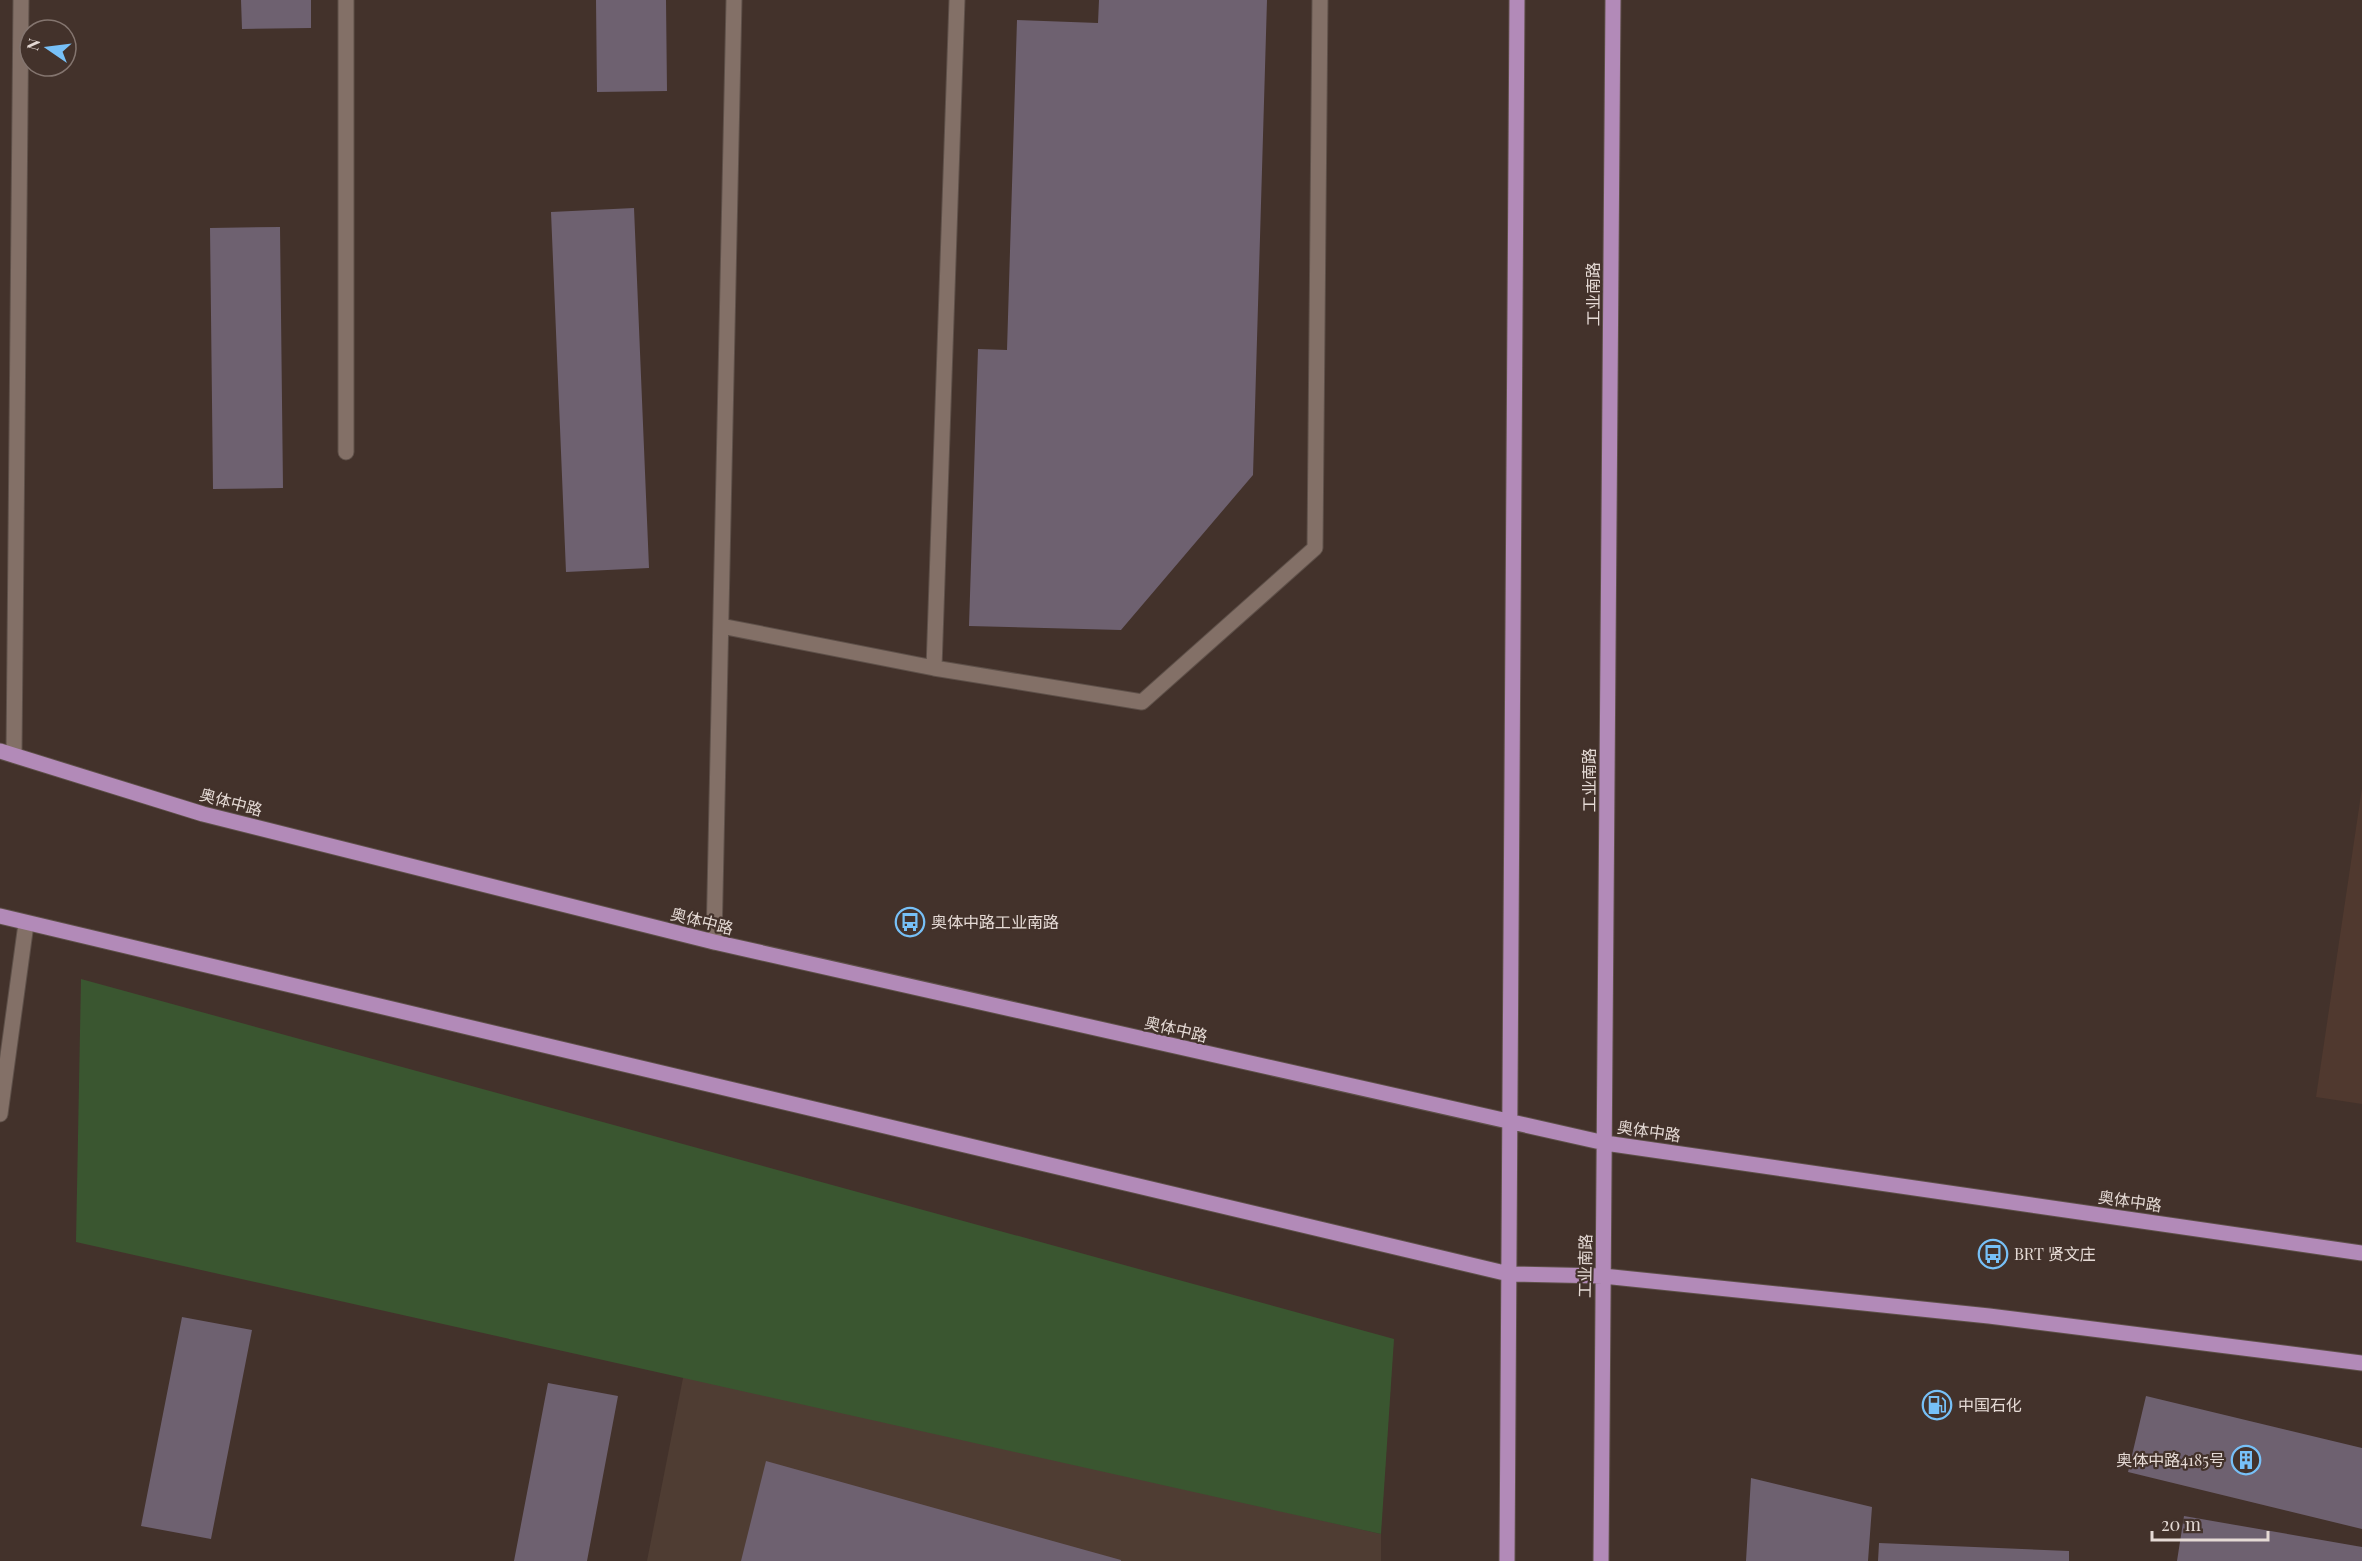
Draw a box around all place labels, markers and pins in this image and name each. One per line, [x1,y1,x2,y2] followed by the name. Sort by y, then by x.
[894,906,926,938] bus stop icon: 奥体中路工业南路
[931,911,1059,932] place label: 奥体中路工业南路
[1977,1238,2009,1270] bus stop icon: BRT 贤文庄
[2014,1243,2096,1264] place label: BRT 贤文庄
[1921,1389,1953,1421] fuel station icon: 中国石化
[1958,1394,2022,1415] place label: 中国石化
[2230,1444,2262,1476] building icon: 奥体中路4185号
[2116,1449,2225,1470] place label: 奥体中路4185号

